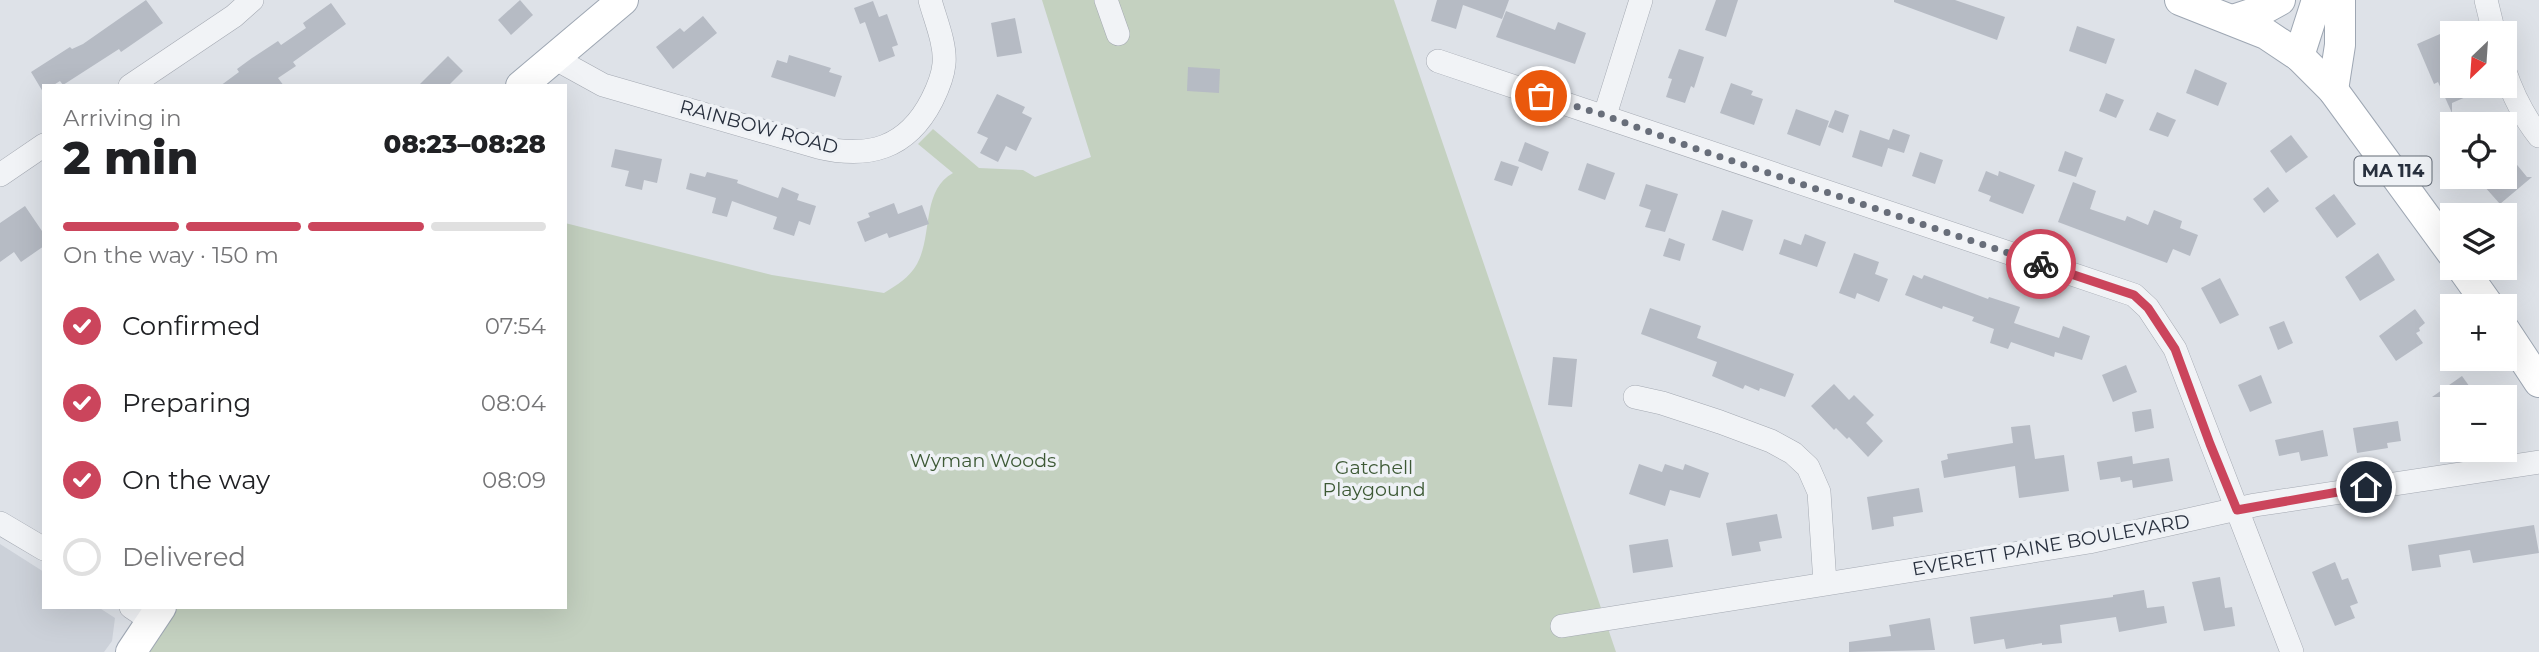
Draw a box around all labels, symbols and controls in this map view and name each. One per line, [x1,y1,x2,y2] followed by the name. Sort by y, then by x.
[2440,21,2516,98] north arrow
[2440,21,2517,462] map controls
[1511,66,1571,126] pin
[1522,77,1560,115] icon: bag
[677,95,841,159] street label: RAINBOW ROAD
[63,104,182,132] text: Arriving in
[2440,112,2517,189] button: locate
[384,128,546,160] text: 08:23–08:28
[63,129,198,186] text: 2 min
[2354,156,2432,186] road number: MA 114
[2440,203,2517,280] button: layers
[2006,229,2076,299] courier
[63,241,279,269] text: On the way · 150 m
[2022,245,2060,283] icon: bike
[2440,294,2517,371] button: +
[63,307,101,345] icon: check
[122,310,261,342] text: Confirmed
[485,312,546,340] text: 07:54
[63,384,101,422] icon: check
[2440,385,2517,462] button: −
[122,387,251,419] text: Preparing
[481,389,546,417] text: 08:04
[910,449,1056,472] park label: Wyman Woods
[1322,456,1426,501] park label: Gatchell Playgound
[2336,457,2396,517] pin
[63,461,101,499] icon: check
[122,464,270,496] text: On the way
[482,466,546,494] text: 08:09
[2347,468,2385,506] icon: home
[1910,509,2192,581] street label: EVERETT PAINE BOULEVARD
[122,541,246,573] text: Delivered

